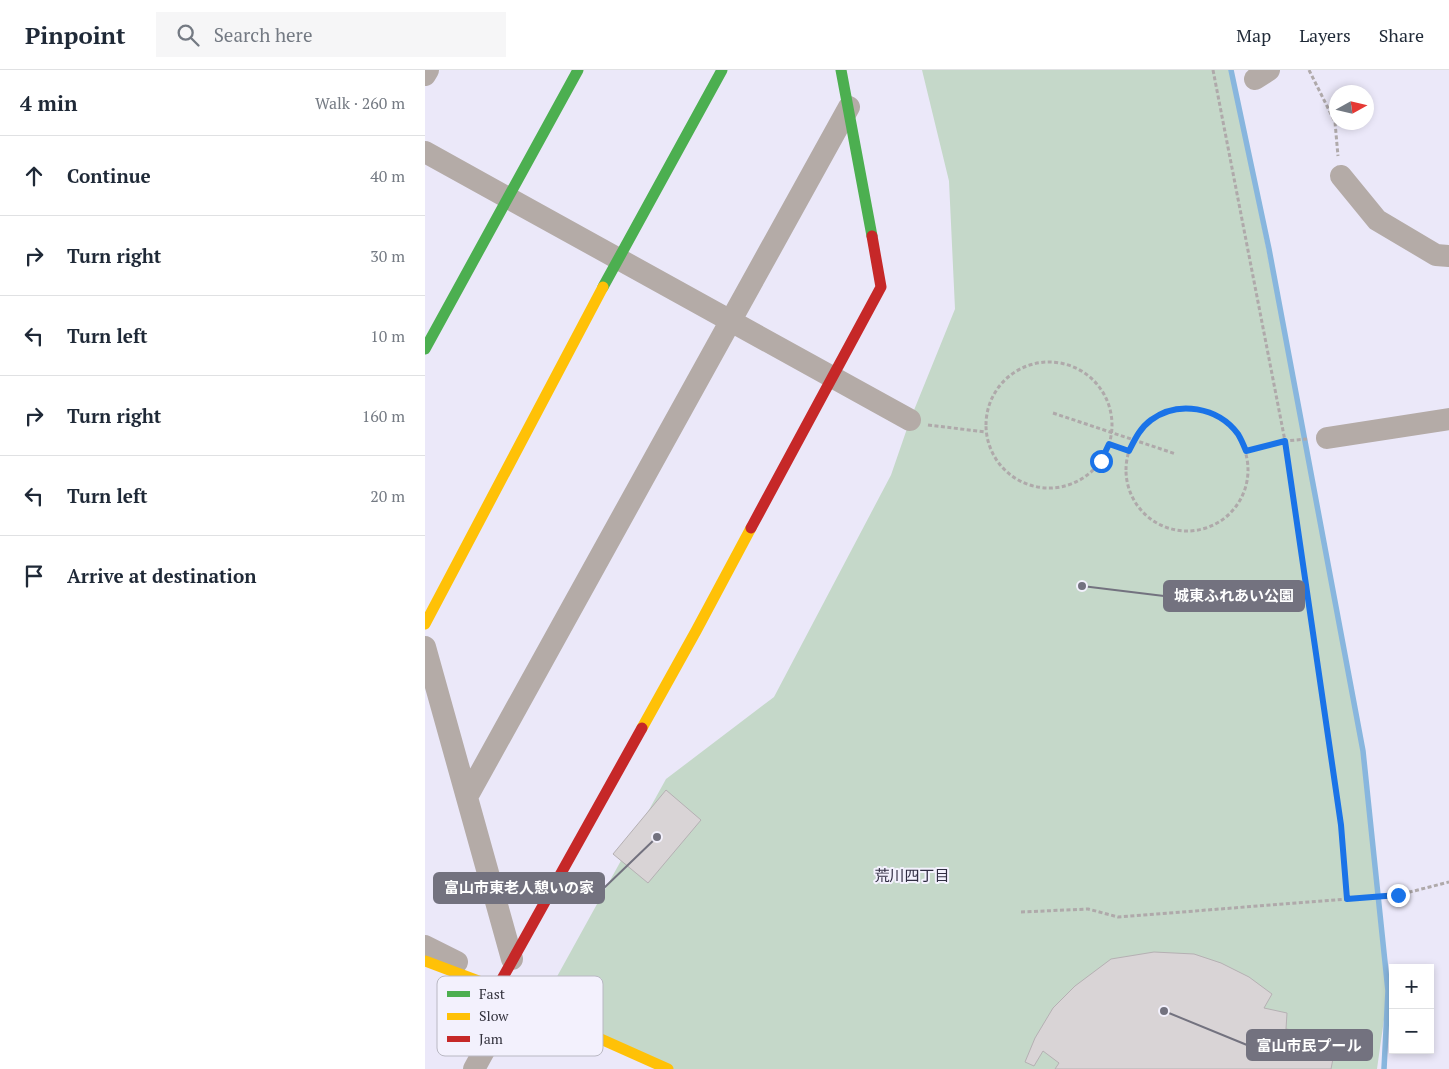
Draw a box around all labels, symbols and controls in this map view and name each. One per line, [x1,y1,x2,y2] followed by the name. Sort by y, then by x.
[156,12,506,57] search box
[25,19,126,51] text: Pinpoint
[174,21,202,49] icon: search
[214,22,312,47] text: Search here
[1236,23,1271,47] text: Map
[1299,23,1351,47] text: Layers
[1379,23,1424,47] text: Share
[1329,85,1374,130] north arrow
[20,89,77,117] text: 4 min
[315,92,405,114] text: Walk · 260 m
[20,162,48,190] icon: ahead
[67,163,151,188] text: Continue
[370,165,405,187] text: 40 m
[20,242,48,270] icon: right
[67,243,161,268] text: Turn right
[370,245,405,267] text: 30 m
[20,322,48,350] icon: left
[67,323,148,348] text: Turn left
[370,325,405,347] text: 10 m
[20,402,48,430] icon: right
[67,403,161,428] text: Turn right
[362,405,405,427] text: 160 m
[1090,450,1113,473] route start
[20,482,48,510] icon: left
[67,483,148,508] text: Turn left
[370,485,405,507] text: 20 m
[20,562,48,590] icon: arrive
[67,563,256,588] text: Arrive at destination
[1164,581,1304,611] callout: 城東ふれあい公園
[1174,585,1294,605] text: 城東ふれあい公園
[874,865,950,885] district label: 荒川四丁目
[434,873,604,903] callout: 富山市東老人憩いの家
[444,877,594,897] text: 富山市東老人憩いの家
[1387,884,1410,907] route end
[1389,964,1434,1054] map controls
[1389,964,1434,1009] button: +
[437,976,603,1056] legend
[479,984,506,1003] text: Fast
[479,1006,509,1025] text: Slow
[1389,1009,1434,1054] button: −
[479,1029,503,1048] text: Jam
[1247,1030,1372,1060] callout: 富山市民プール
[1256,1035,1362,1055] text: 富山市民プール

